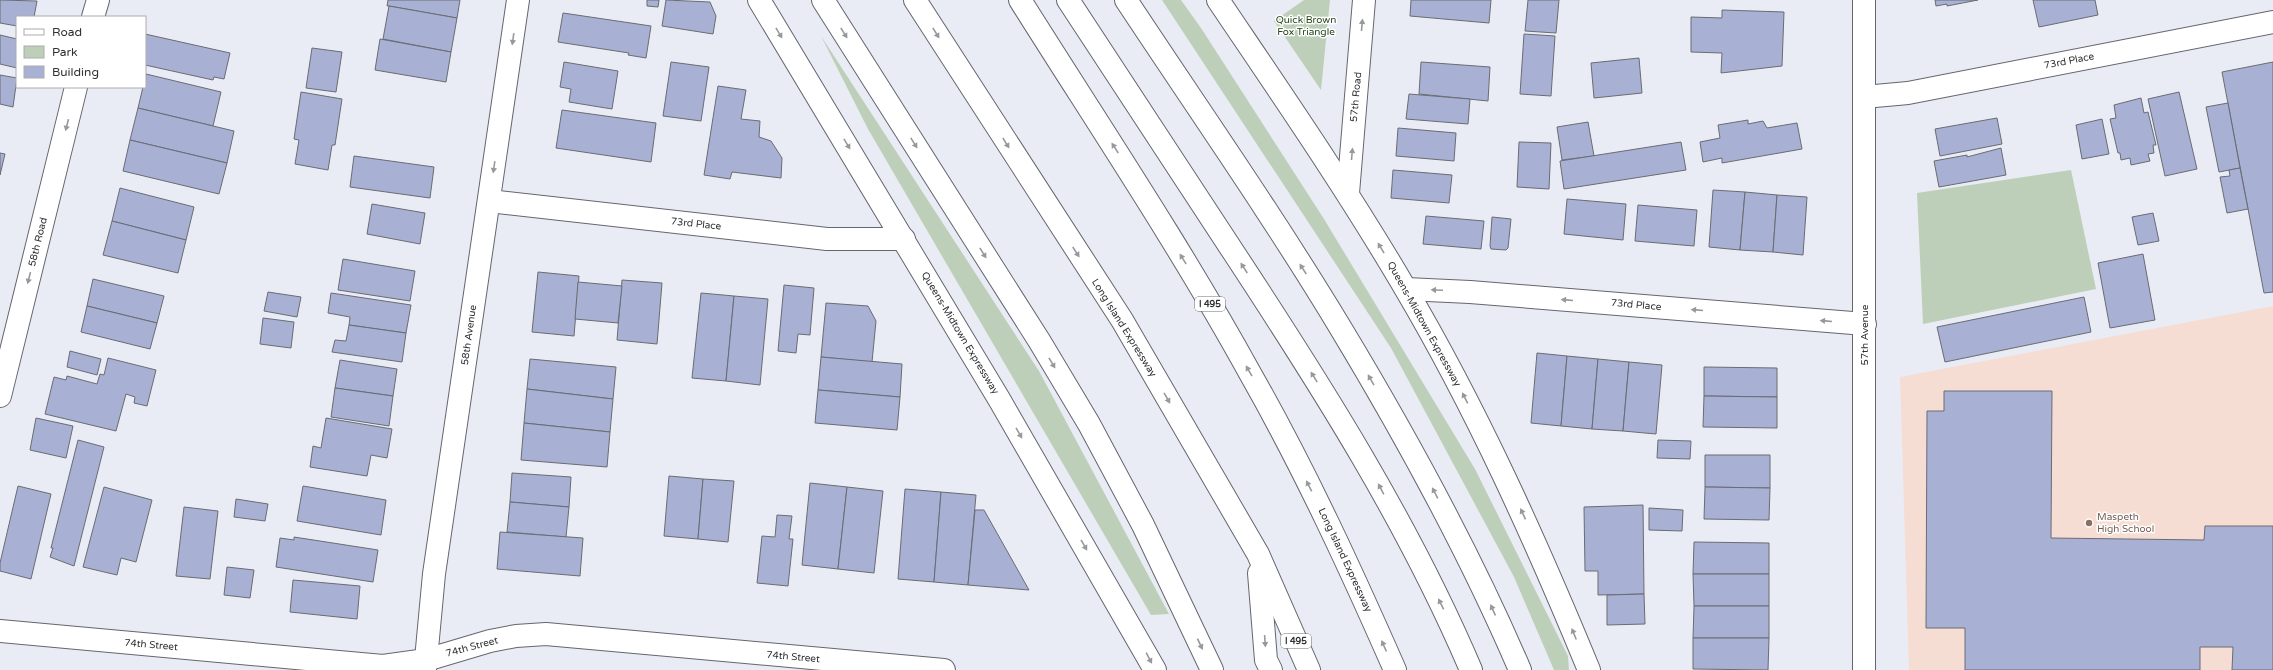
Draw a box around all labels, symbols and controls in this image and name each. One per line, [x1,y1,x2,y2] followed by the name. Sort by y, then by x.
[1276,14,1336,38] park label: Quick Brown Fox Triangle
[16,16,146,88] legend
[1359,19,1366,31] one-way arrow
[52,25,82,39] text: Road
[776,27,783,39] one-way arrow
[841,27,848,39] one-way arrow
[932,28,940,38] one-way arrow
[510,33,516,45] one-way arrow
[52,45,78,59] text: Park
[2043,50,2095,72] street label: 73rd Place
[52,65,99,79] text: Building
[1348,71,1364,123] street label: 57th Road
[64,119,70,131] one-way arrow
[910,137,917,149] one-way arrow
[1002,137,1009,148] one-way arrow
[843,139,851,149] one-way arrow
[1111,143,1118,154] one-way arrow
[1348,148,1355,160] one-way arrow
[491,161,497,173] one-way arrow
[670,215,722,233] street label: 73rd Place
[26,216,50,268] street label: 58th Road
[1378,242,1385,254] one-way arrow
[1072,247,1080,257] one-way arrow
[979,248,987,258] one-way arrow
[1180,253,1187,265] one-way arrow
[1385,259,1464,389] street label: Queens-Midtown Expressway
[1240,263,1248,273] one-way arrow
[1300,264,1307,275] one-way arrow
[919,270,1002,397] street label: Queens-Midtown Expressway
[26,272,32,284] one-way arrow
[1089,277,1159,380] street label: Long Island Expressway
[1431,287,1443,294] one-way arrow
[1561,296,1573,303] one-way arrow
[1195,297,1225,311] road number: I 495
[1610,297,1662,313] street label: 73rd Place
[459,304,479,366] street label: 58th Avenue
[1859,304,1871,365] street label: 57th Avenue
[1690,307,1703,314] one-way arrow
[1820,318,1832,324] one-way arrow
[1049,357,1056,369] one-way arrow
[1246,365,1253,377] one-way arrow
[1311,371,1318,383] one-way arrow
[1368,374,1375,386] one-way arrow
[1163,392,1170,404] one-way arrow
[1462,392,1468,404] one-way arrow
[1015,427,1022,439] one-way arrow
[1306,480,1313,492] one-way arrow
[1378,483,1384,495] one-way arrow
[1432,487,1439,499] one-way arrow
[1316,506,1375,614] street label: Long Island Expressway
[1520,509,1526,520] one-way arrow
[2097,511,2154,535] place label: Maspeth High School
[2084,518,2094,528] marker: Maspeth High School
[1081,539,1088,551] one-way arrow
[1437,599,1444,610] one-way arrow
[1490,603,1496,615] one-way arrow
[1571,628,1577,639] one-way arrow
[445,634,500,660] street label: 74th Street
[1281,634,1311,648] road number: I 495
[1262,635,1269,647] one-way arrow
[124,637,178,653] street label: 74th Street
[1197,638,1203,650] one-way arrow
[1381,640,1387,652] one-way arrow
[766,649,820,665] street label: 74th Street
[1145,652,1152,664] one-way arrow

